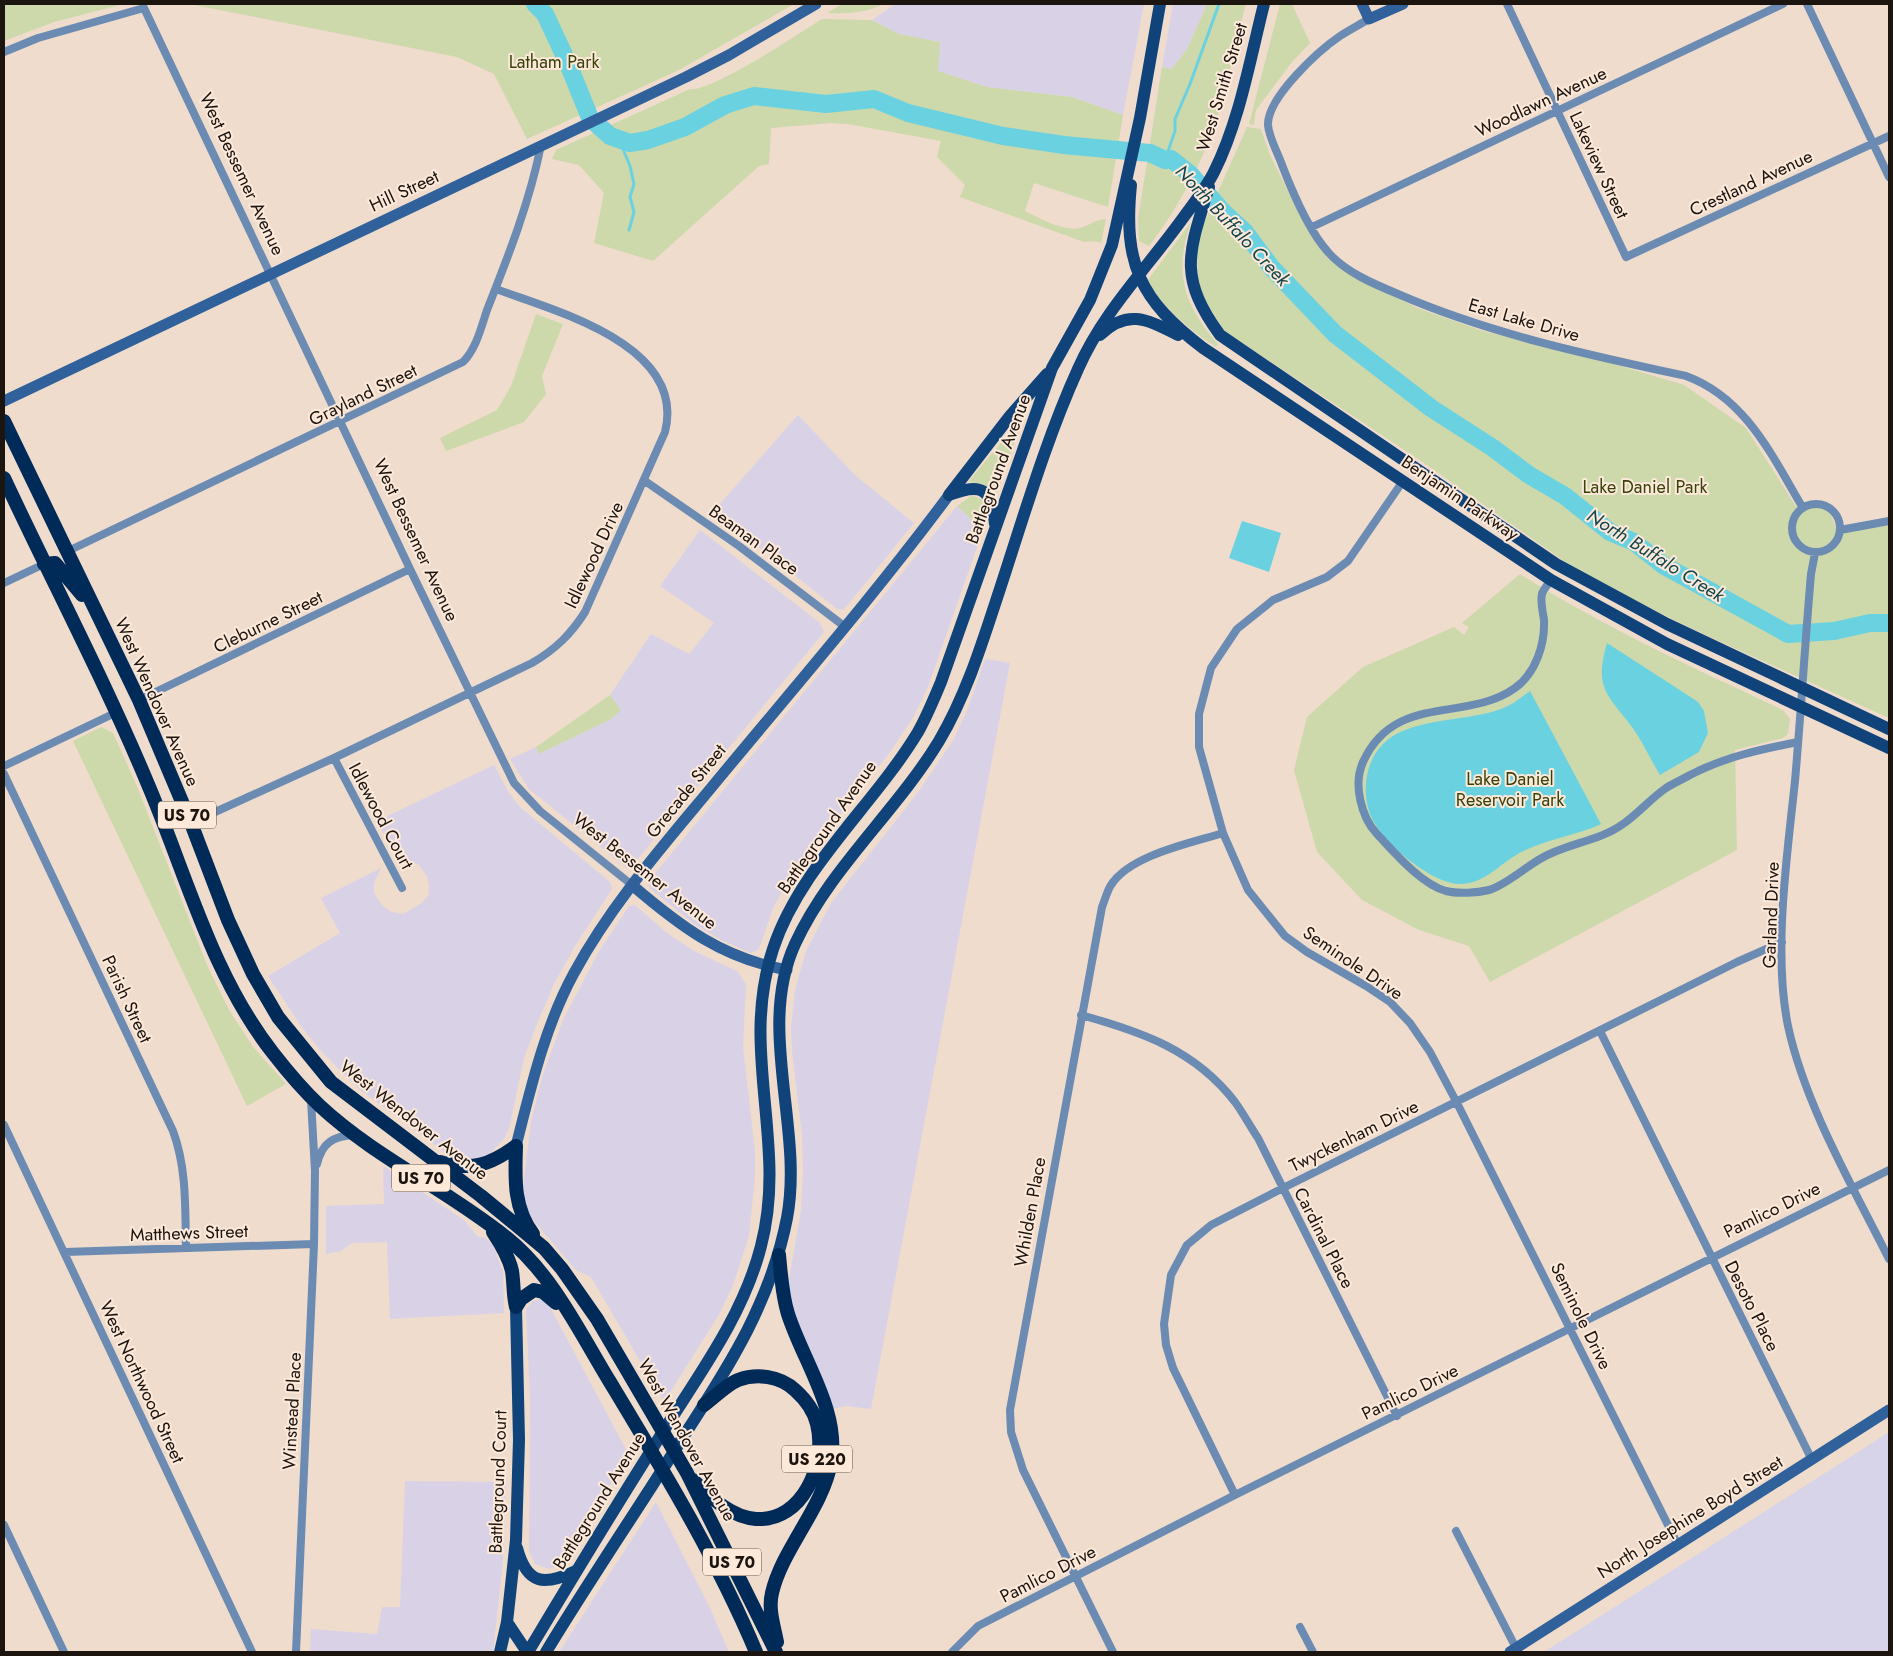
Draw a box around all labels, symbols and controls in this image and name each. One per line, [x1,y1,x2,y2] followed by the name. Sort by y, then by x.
[1190,19,1254,155] street label: West Smith Street
[509,49,599,75] park label: Latham Park
[1471,60,1611,144] street label: Woodlawn Avenue
[193,88,291,260] street label: West Bessemer Avenue
[1563,107,1635,223] street label: Lakeview Street
[1685,143,1817,223] street label: Crestland Avenue
[1169,159,1297,293] water label: North Buffalo Creek
[365,163,444,218] street label: Hill Street
[1465,292,1583,348] street label: East Lake Drive
[305,357,422,432] street label: Grayland Street
[959,391,1037,547] street label: Battleground Avenue
[1396,449,1524,547] street label: Benjamin Parkway
[367,454,465,626] street label: West Bessemer Avenue
[1583,474,1708,500] park label: Lake Daniel Park
[558,497,630,613] street label: Idlewood Drive
[703,498,805,582] street label: Beaman Place
[1582,502,1730,609] water label: North Buffalo Creek
[209,584,328,660] street label: Cleburne Street
[108,614,206,790] street label: West Wendover Avenue
[640,738,732,844] street label: Grecade Street
[771,755,883,899] street label: Battleground Avenue
[342,758,420,874] street label: Idlewood Court
[1456,766,1564,813] park label: Lake Daniel Reservoir Park
[158,802,216,828] road number: US 70
[567,806,723,936] street label: West Bessemer Avenue
[1756,861,1786,969] street label: Garland Drive
[1298,920,1408,1006] street label: Seminole Drive
[95,951,159,1048] street label: Parish Street
[334,1054,494,1186] street label: West Wendover Avenue
[1285,1093,1423,1179] street label: Twyckenham Drive
[1008,1155,1052,1269] street label: Whilden Place
[392,1164,450,1192] road number: US 70
[1719,1175,1825,1245] street label: Pamlico Drive
[1287,1183,1361,1293] street label: Cardinal Place
[129,1218,249,1248] street label: Matthews Street
[1718,1256,1786,1356] street label: Desoto Place
[1544,1258,1618,1374] street label: Seminole Drive
[93,1297,191,1468] street label: West Northwood Street
[276,1352,308,1470] street label: Winstead Place
[631,1354,743,1526] street label: West Wendover Avenue
[1357,1357,1463,1427] street label: Pamlico Drive
[483,1409,514,1554] street label: Battleground Court
[546,1427,652,1575] street label: Battleground Avenue
[782,1446,852,1472] road number: US 220
[1592,1449,1788,1585] street label: North Josephine Boyd Street
[995,1539,1101,1609] street label: Pamlico Drive
[703,1548,761,1575] road number: US 70

